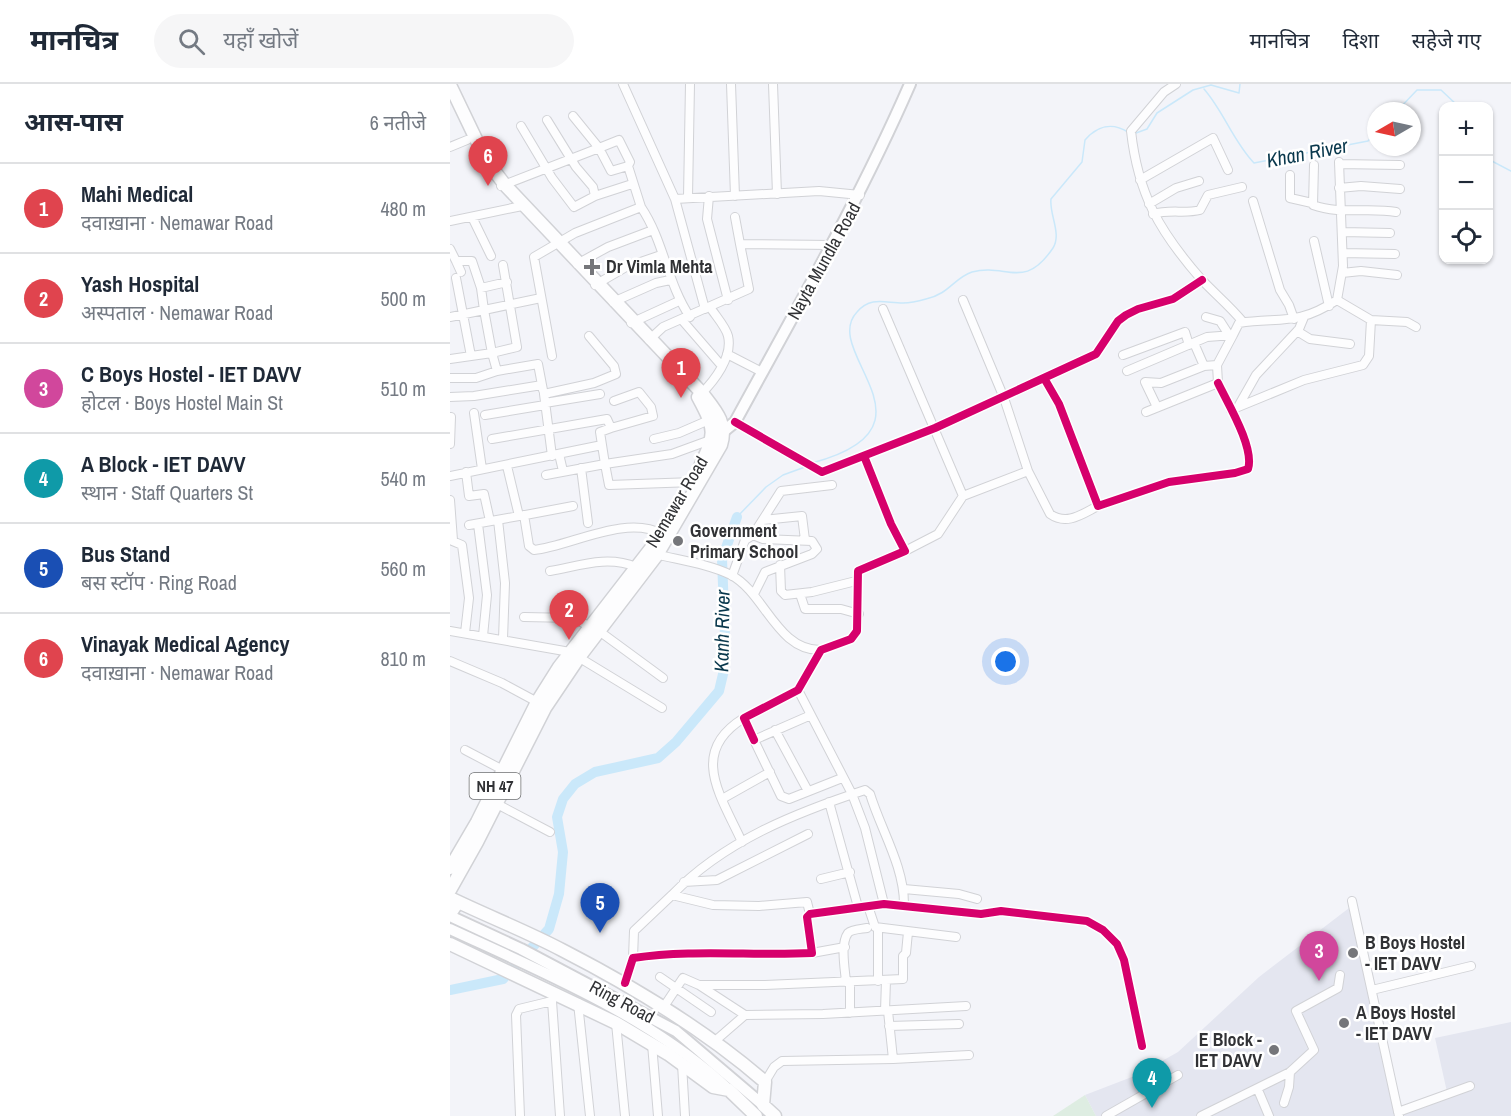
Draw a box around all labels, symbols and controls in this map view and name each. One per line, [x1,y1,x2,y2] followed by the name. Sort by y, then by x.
[154,14,574,68] search box
[30,21,118,59] text: मानचित्र
[175,25,208,58] icon: search
[223,25,298,55] text: यहाँ खोजें
[1250,26,1310,55] text: मानचित्र
[1343,26,1379,55] text: दिशा
[1412,26,1481,55] text: सहेजे गए
[1367,102,1421,156] north arrow
[1439,102,1493,264] map controls
[1439,102,1493,156] button: +
[24,104,123,139] text: आस-पास
[370,109,426,136] text: 6 नतीजे
[1264,131,1350,174] water label: Khan River
[468,136,507,186] pin: 6
[1439,156,1493,210] button: −
[81,179,193,209] text: Mahi Medical
[39,195,48,222] text: 1
[380,195,426,222] text: 480 m
[781,198,866,324] street label: Nayta Mundla Road
[81,209,273,236] text: दवाख़ाना · Nemawar Road
[1439,210,1493,264] button: locate
[606,254,713,279] place label: Dr Vimla Mehta
[583,258,601,276] marker: Dr Vimla Mehta
[81,269,199,299] text: Yash Hospital
[39,285,48,312] text: 2
[380,285,426,312] text: 500 m
[81,299,273,326] text: अस्पताल · Nemawar Road
[662,348,700,398] pin: 1
[81,359,301,389] text: C Boys Hostel - IET DAVV
[39,375,48,402] text: 3
[380,375,426,402] text: 510 m
[81,389,283,416] text: होटल · Boys Hostel Main St
[81,449,245,479] text: A Block - IET DAVV
[639,451,714,552] street label: Nemawar Road
[39,465,48,492] text: 4
[380,465,426,492] text: 540 m
[81,479,253,506] text: स्थान · Staff Quarters St
[690,518,798,564] place label: Government Primary School
[671,534,685,548] marker: Government Primary School
[81,539,170,569] text: Bus Stand
[39,555,48,582] text: 5
[380,555,426,582] text: 560 m
[81,569,237,596] text: बस स्टॉप · Ring Road
[707,589,736,672] water label: Kanh River
[550,590,588,640] pin: 2
[81,629,290,659] text: Vinayak Medical Agency
[39,645,48,672] text: 6
[380,645,426,672] text: 810 m
[991,647,1020,676] your location
[81,659,273,686] text: दवाख़ाना · Nemawar Road
[470,773,520,799] road number: NH 47
[580,884,620,933] pin: 5
[1365,930,1465,976] place label: B Boys Hostel - IET DAVV
[1300,932,1338,981] pin: 3
[1346,946,1360,960] marker: B Boys Hostel - IET DAVV
[585,974,659,1029] street label: Ring Road
[1356,1000,1456,1046] place label: A Boys Hostel - IET DAVV
[1337,1016,1351,1030] marker: A Boys Hostel - IET DAVV
[1195,1027,1262,1073] place label: E Block - IET DAVV
[1267,1043,1281,1057] marker: E Block - IET DAVV
[1132,1058,1172,1108] pin: 4

